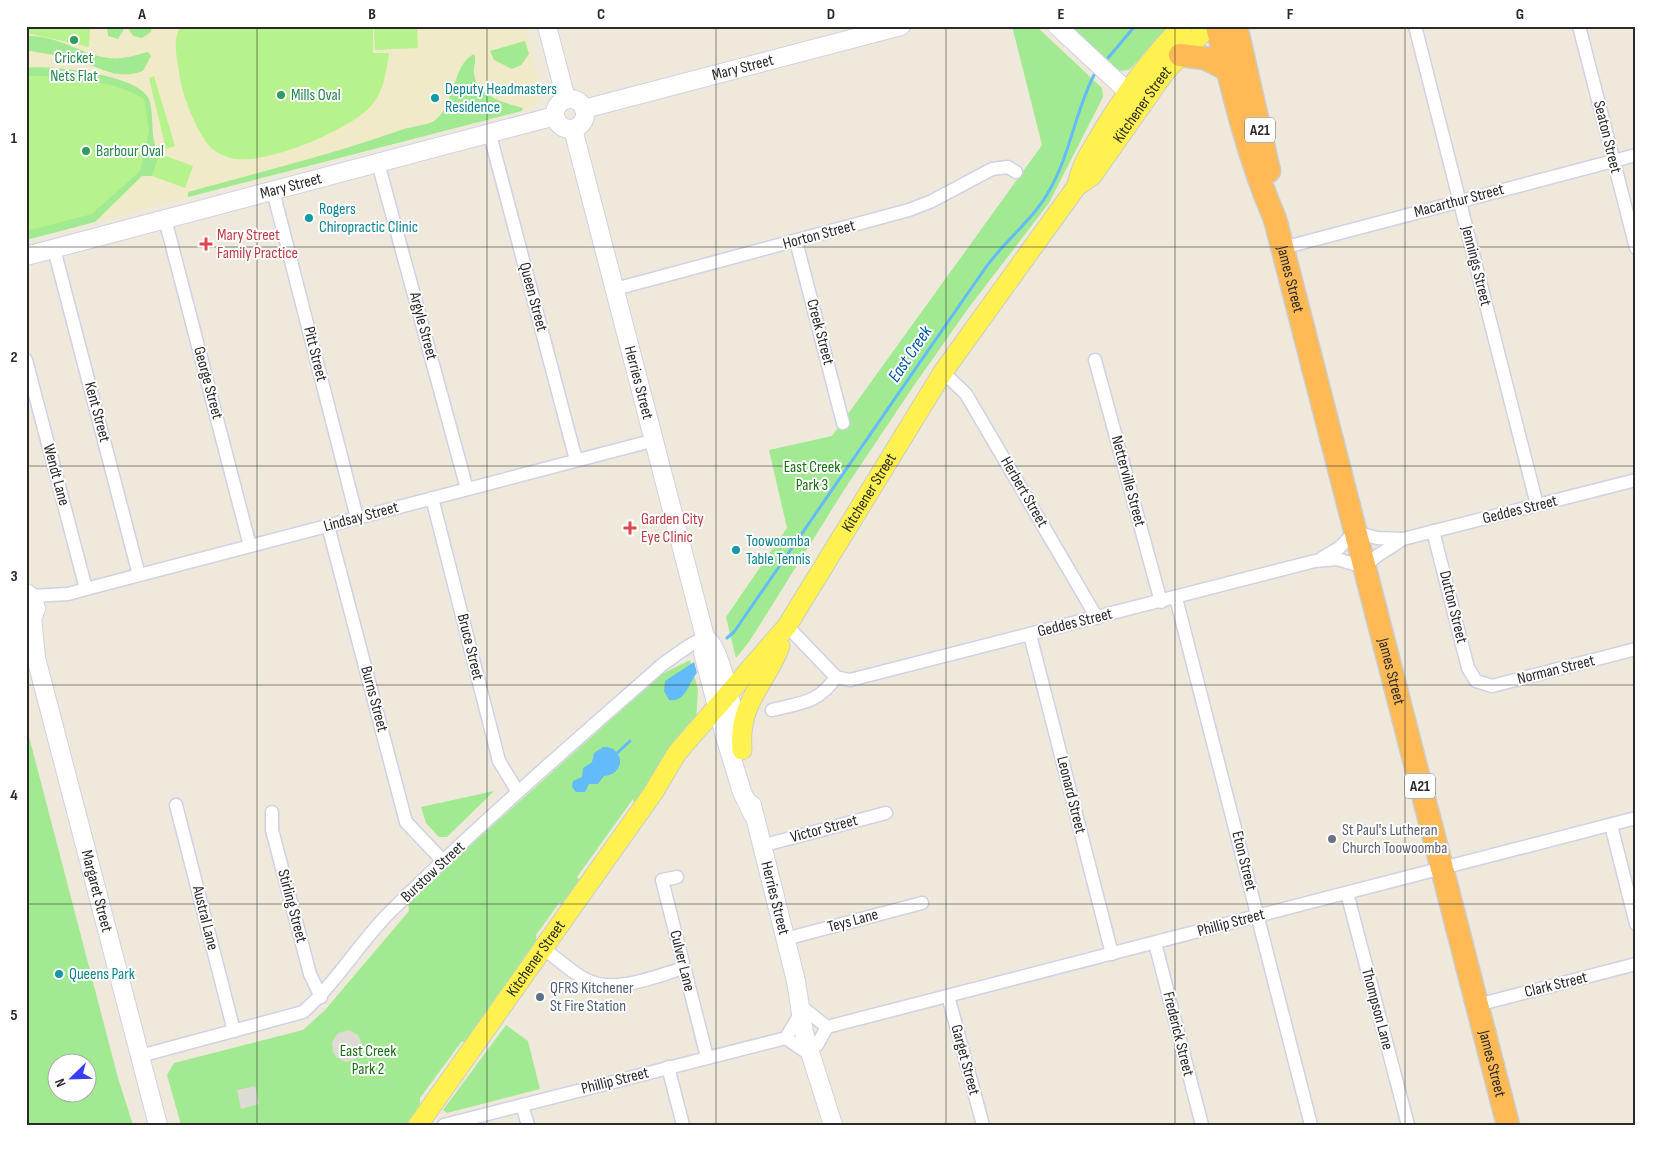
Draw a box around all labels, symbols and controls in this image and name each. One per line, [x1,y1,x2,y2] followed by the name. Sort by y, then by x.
[137,5,146,24] text: A
[368,5,376,24] text: B
[597,5,605,24] text: C
[827,5,835,24] text: D
[1058,5,1065,24] text: E
[1287,5,1294,24] text: F
[1516,5,1524,24] text: G
[68,34,80,46] marker: Cricket Nets Flat
[50,49,98,86] place label: Cricket Nets Flat
[710,50,776,85] street label: Mary Street
[1109,62,1175,146] street label: Kitchener Street
[445,80,557,117] place label: Deputy Headmasters Residence
[291,86,341,105] place label: Mills Oval
[275,89,287,101] marker: Mills Oval
[429,92,441,104] marker: Deputy Headmasters Residence
[1589,99,1625,175] street label: Seaton Street
[1245,118,1275,142] road number: A21
[11,129,18,148] text: 1
[96,142,164,161] place label: Barbour Oval
[80,145,92,157] marker: Barbour Oval
[258,169,324,203] street label: Mary Street
[1412,180,1506,222] street label: Macarthur Street
[319,200,418,237] place label: Rogers Chiropractic Clinic
[303,212,315,224] marker: Rogers Chiropractic Clinic
[781,216,857,254] street label: Horton Street
[1457,223,1495,308] street label: Jennings Street
[217,226,298,263] place label: Mary Street Family Practice
[199,237,213,251] marker: Mary Street Family Practice
[1273,243,1308,315] street label: James Street
[515,260,551,334] street label: Queen Street
[405,289,441,362] street label: Argyle Street
[802,297,838,367] street label: Creek Street
[884,321,937,386] water label: East Creek
[299,325,331,383] street label: Pitt Street
[620,344,658,422] street label: Herries Street
[189,345,227,421] street label: George Street
[10,348,18,367] text: 2
[80,380,114,444] street label: Kent Street
[1107,434,1149,529] street label: Netterville Street
[39,442,73,508] street label: Wendt Lane
[838,450,900,535] street label: Kitchener Street
[996,453,1052,531] street label: Herbert Street
[784,458,840,495] park label: East Creek Park 3
[1481,492,1559,528] street label: Geddes Street
[322,498,401,536] street label: Lindsay Street
[641,510,704,547] place label: Garden City Eye Clinic
[623,521,637,535] marker: Garden City Eye Clinic
[746,532,811,569] place label: Toowoomba Table Tennis
[730,544,742,556] marker: Toowoomba Table Tennis
[10,567,18,586] text: 3
[1435,569,1471,645] street label: Dutton Street
[1036,605,1114,641] street label: Geddes Street
[453,612,487,682] street label: Bruce Street
[1373,635,1409,707] street label: James Street
[1515,651,1597,689] street label: Norman Street
[356,664,392,734] street label: Burns Street
[1052,754,1090,836] street label: Leonard Street
[1405,774,1435,798] road number: A21
[10,786,18,805] text: 4
[788,811,860,847] street label: Victor Street
[1342,821,1447,858] place label: St Paul's Lutheran Church Toowoomba
[1227,829,1261,893] street label: Eton Street
[1326,833,1338,845] marker: St Paul's Lutheran Church Toowoomba
[397,838,469,906] street label: Burstow Street
[77,848,117,934] street label: Margaret Street
[757,859,794,937] street label: Herries Street
[273,867,311,945] street label: Stirling Street
[188,883,222,952] street label: Austral Lane
[826,905,880,937] street label: Teys Lane
[1195,905,1267,941] street label: Phillip Street
[502,917,569,1000] street label: Kitchener Street
[665,928,699,994] street label: Culver Lane
[69,965,135,984] place label: Queens Park
[1357,966,1397,1052] street label: Thompson Lane
[53,968,65,980] marker: Queens Park
[1523,968,1589,1002] street label: Clark Street
[550,979,634,1016] place label: QFRS Kitchener St Fire Station
[1158,990,1198,1078] street label: Frederick Street
[534,991,546,1003] marker: QFRS Kitchener St Fire Station
[10,1006,18,1025] text: 5
[946,1023,984,1097] street label: Garget Street
[1474,1027,1510,1099] street label: James Street
[340,1042,396,1079] park label: East Creek Park 2
[48,1054,98,1104] north arrow
[579,1063,651,1099] street label: Phillip Street
[51,1076,70,1090] text: N

